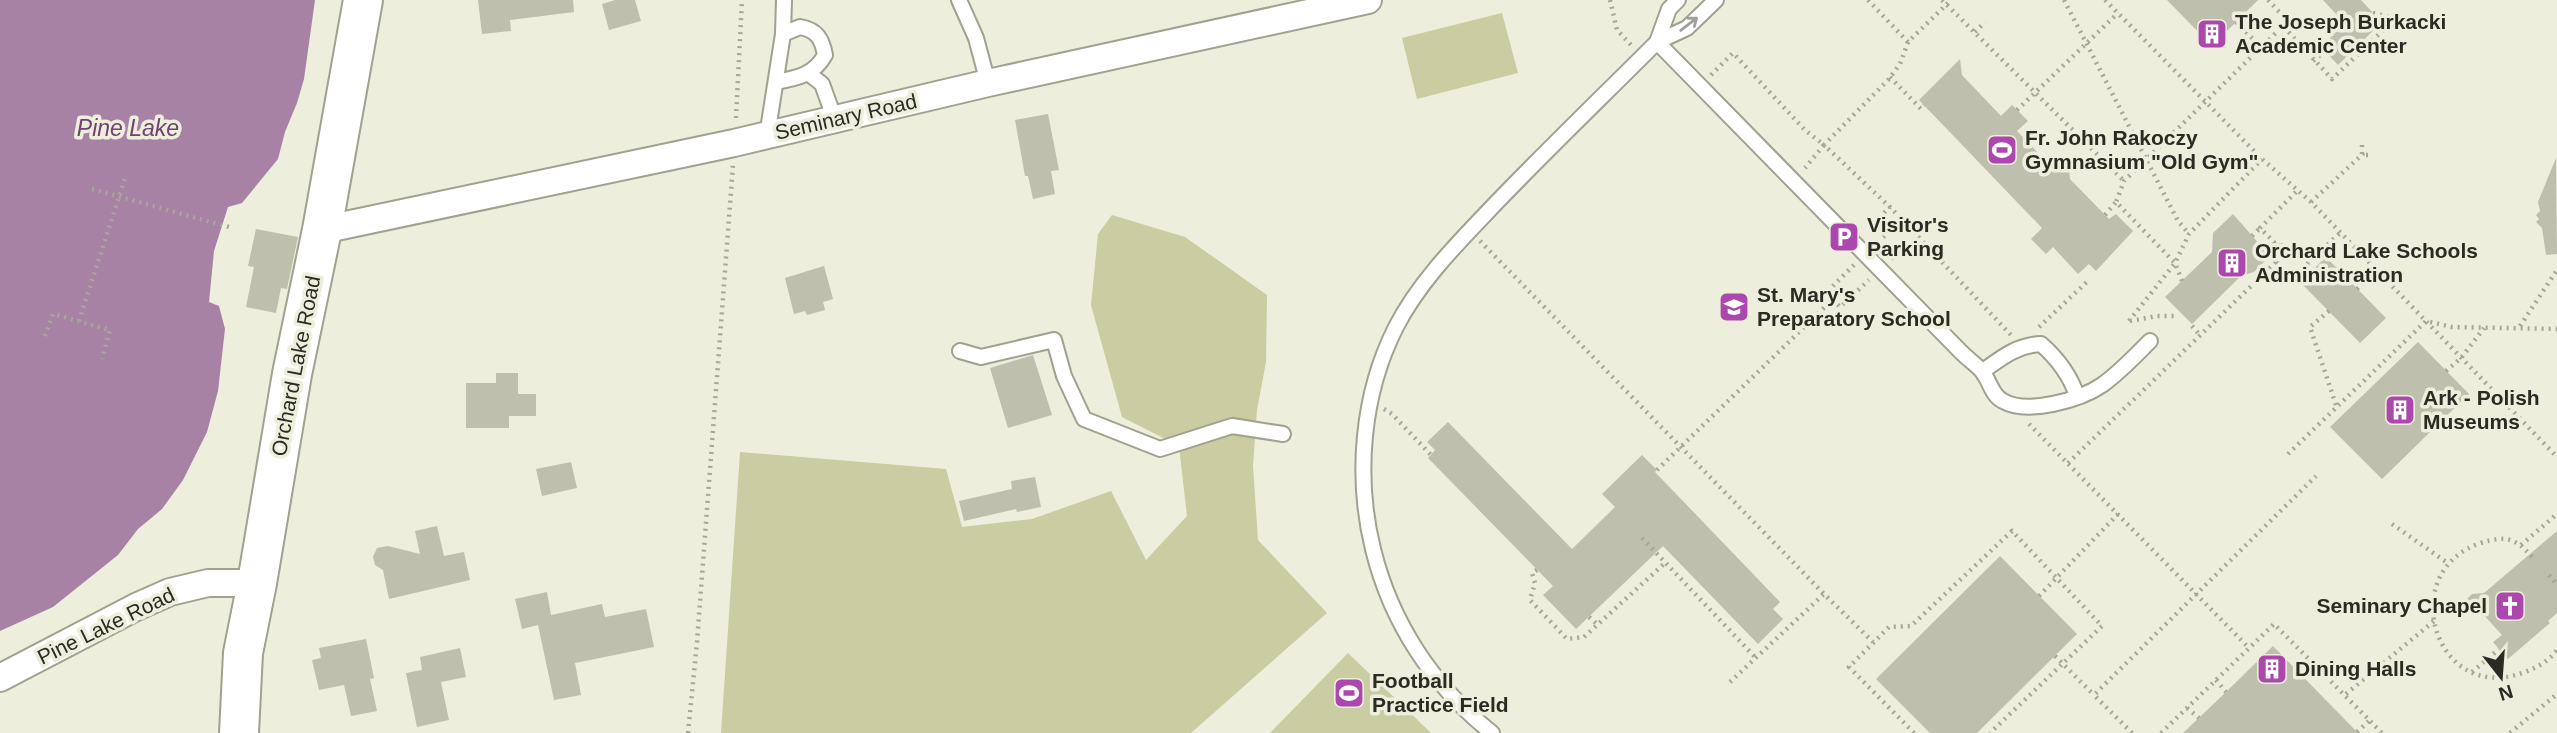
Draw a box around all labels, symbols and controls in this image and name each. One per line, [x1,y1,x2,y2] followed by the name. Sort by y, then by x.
[2235,10,2446,57] place label: The Joseph Burkacki Academic Center
[1679,17,1697,32] one-way arrow
[2195,17,2229,51] building icon: The Joseph Burkacki Academic Center
[773,89,919,144] street label: Seminary Road
[77,115,179,141] water label: Pine Lake
[2025,126,2258,173] place label: Fr. John Rakoczy Gymnasium "Old Gym"
[1985,133,2019,167] sports icon: Fr. John Rakoczy Gymnasium "Old Gym"
[1867,213,1949,260] place label: Visitor's Parking
[1827,220,1861,254] parking icon: Visitor's Parking
[2255,239,2478,286] place label: Orchard Lake Schools Administration
[2215,246,2249,280] building icon: Orchard Lake Schools Administration
[267,274,324,458] street label: Orchard Lake Road
[1757,283,1951,330] place label: St. Mary's Preparatory School
[1717,290,1751,324] school or university icon: St. Mary's Preparatory School
[2423,386,2540,433] place label: Ark - Polish Museums
[2383,393,2417,427] building icon: Ark - Polish Museums
[34,582,178,669] street label: Pine Lake Road
[2493,589,2527,623] church icon: Seminary Chapel
[2317,594,2487,617] place label: Seminary Chapel
[2466,642,2536,712] north arrow
[2255,652,2289,686] building icon: Dining Halls
[2295,657,2416,680] place label: Dining Halls
[1372,669,1509,716] place label: Football Practice Field
[1332,676,1366,710] sports icon: Football Practice Field
[2496,681,2515,705] text: N

